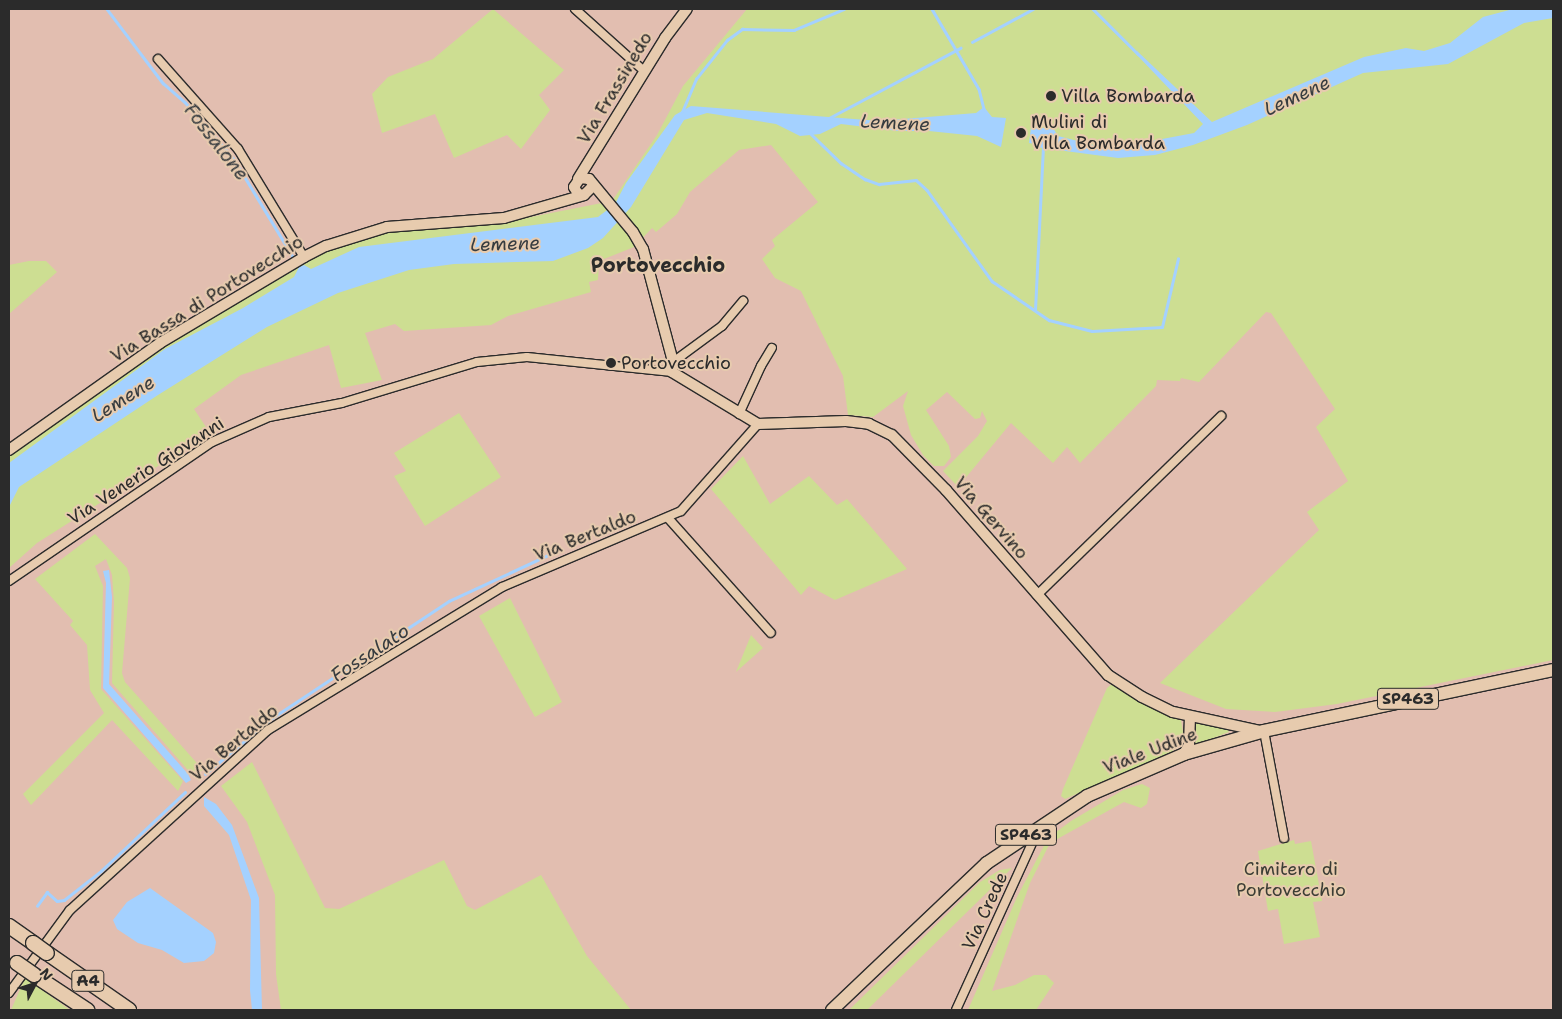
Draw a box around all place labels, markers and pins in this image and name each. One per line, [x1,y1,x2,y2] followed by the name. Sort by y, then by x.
[1061,85,1195,107] place label: Villa Bombarda
[1045,90,1057,102] marker: Villa Bombarda
[1031,112,1165,154] place label: Mulini di Villa Bombarda
[1015,127,1027,139] marker: Mulini di Villa Bombarda
[621,352,731,374] place label: Portovecchio
[605,357,617,369] marker: Portovecchio

